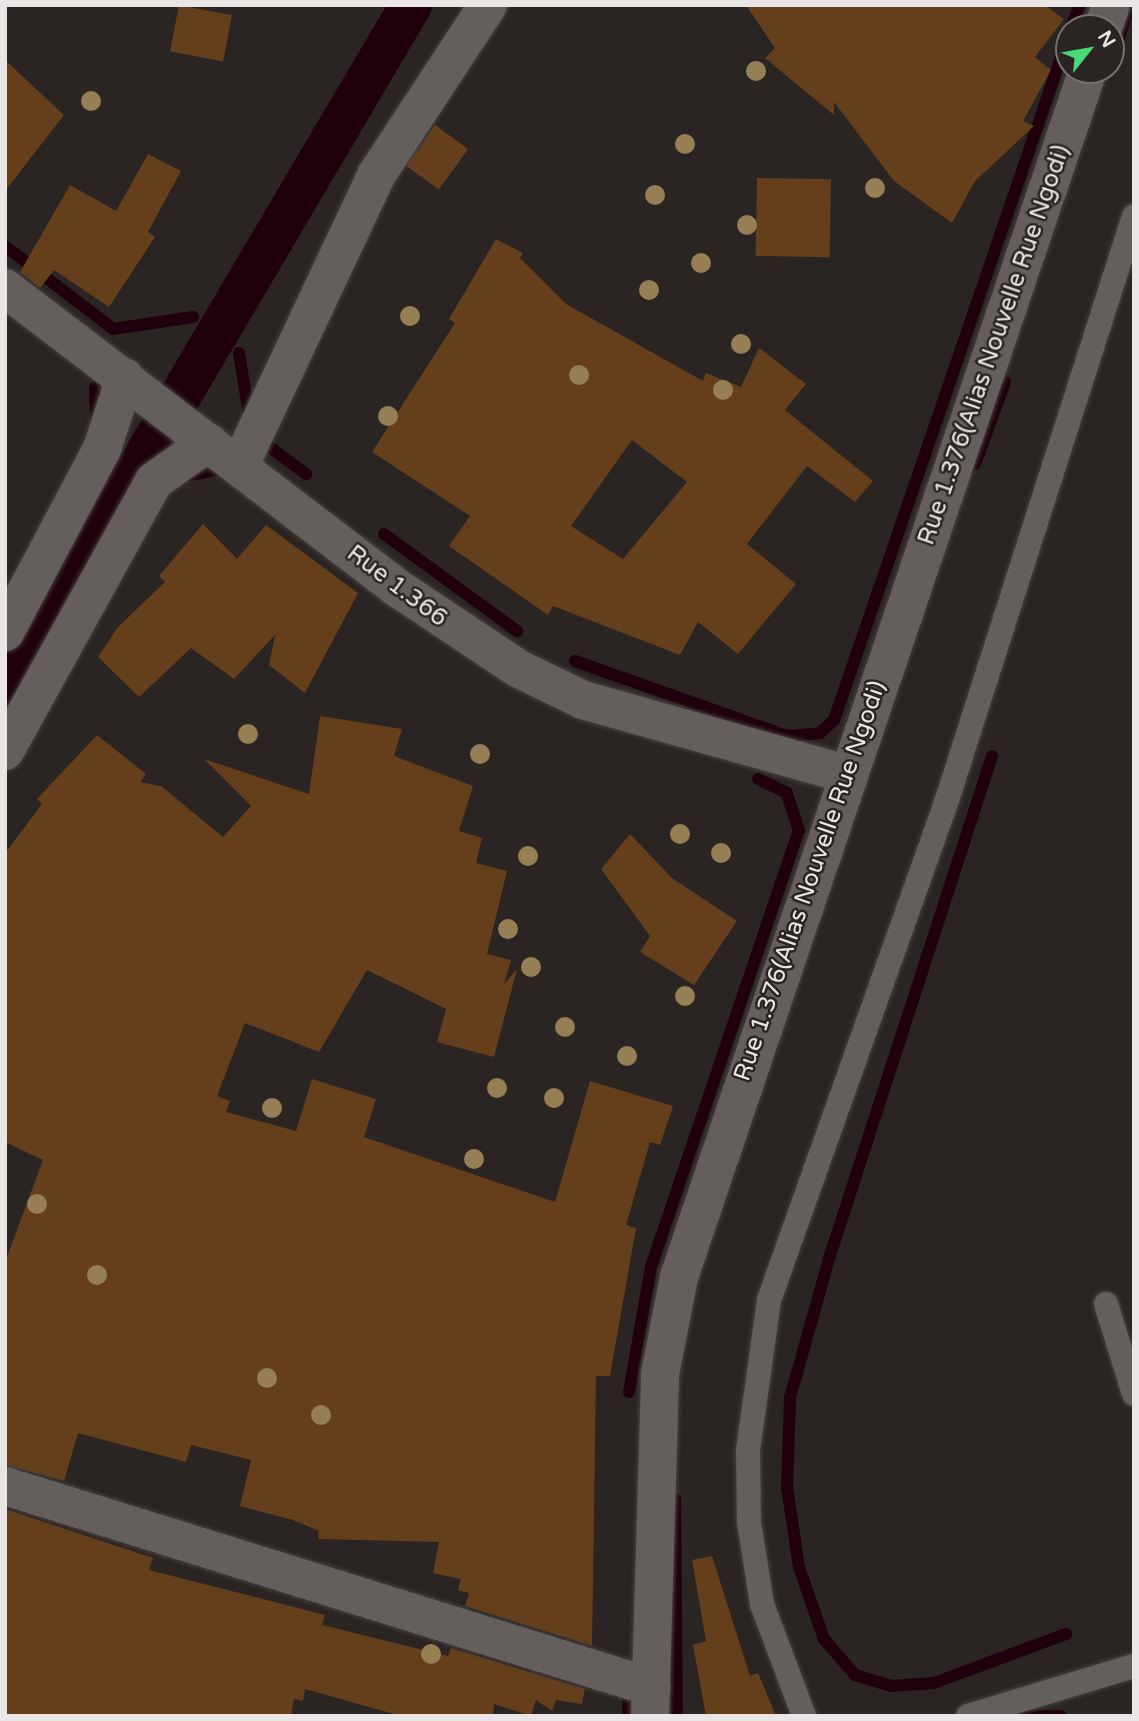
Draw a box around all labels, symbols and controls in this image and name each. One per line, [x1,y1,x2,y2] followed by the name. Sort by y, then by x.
[1055,14,1125,84] north arrow
[1093,27,1120,51] text: N
[912,141,1076,549] street label: Rue 1.376(Alias Nouvelle Rue Ngodi)
[341,539,453,633] street label: Rue 1.366
[728,677,892,1085] street label: Rue 1.376(Alias Nouvelle Rue Ngodi)

